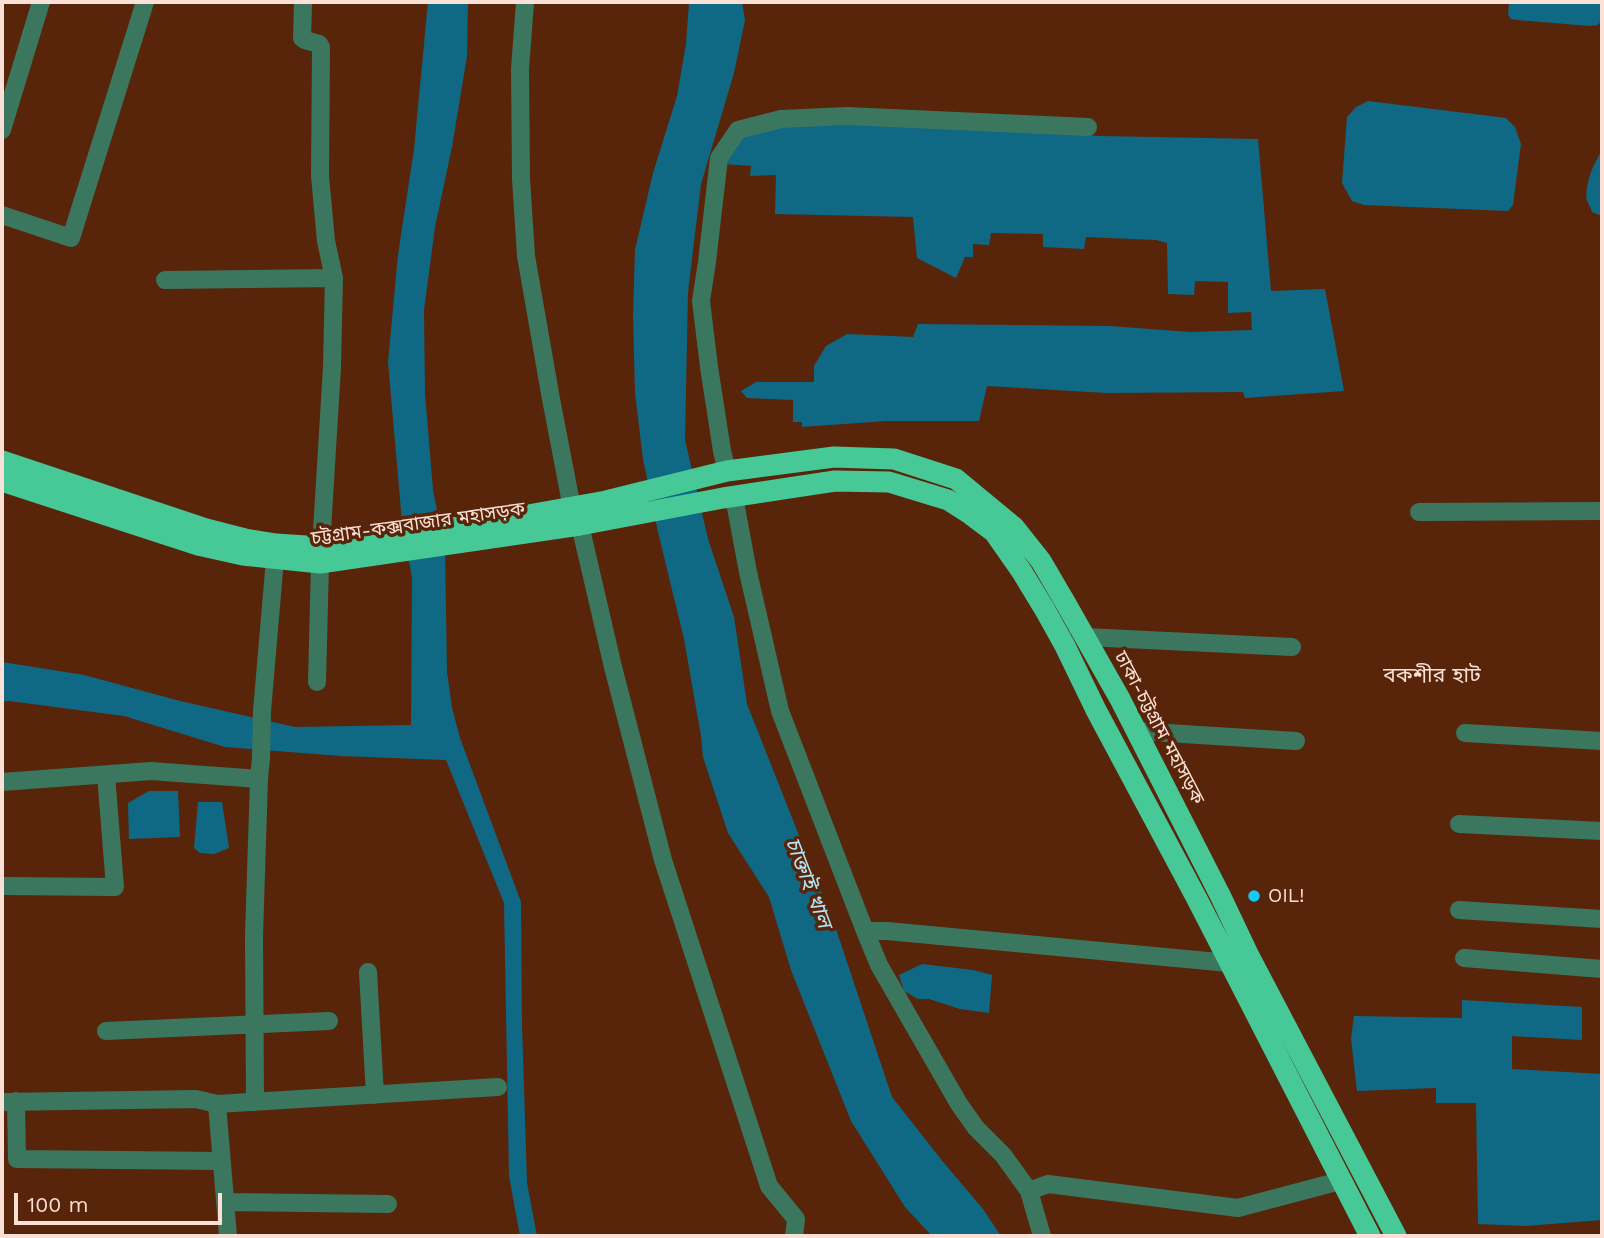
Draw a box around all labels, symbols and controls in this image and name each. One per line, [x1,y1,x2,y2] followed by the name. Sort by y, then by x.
[310,498,526,550] street label: চট্টগ্রাম-কক্সবাজার মহাসড়ক
[1109,647,1209,809] street label: ঢাকা-চট্টগ্রাম মহাসড়ক
[1383,663,1481,689] district label: বকশীর হাট
[779,834,837,932] water label: চাক্তাই খাল
[1268,885,1304,907] place label: OIL!
[1246,888,1262,904] marker: OIL!
[18,1178,226,1222] scale bar
[27,1192,89,1217] text: 100 m

